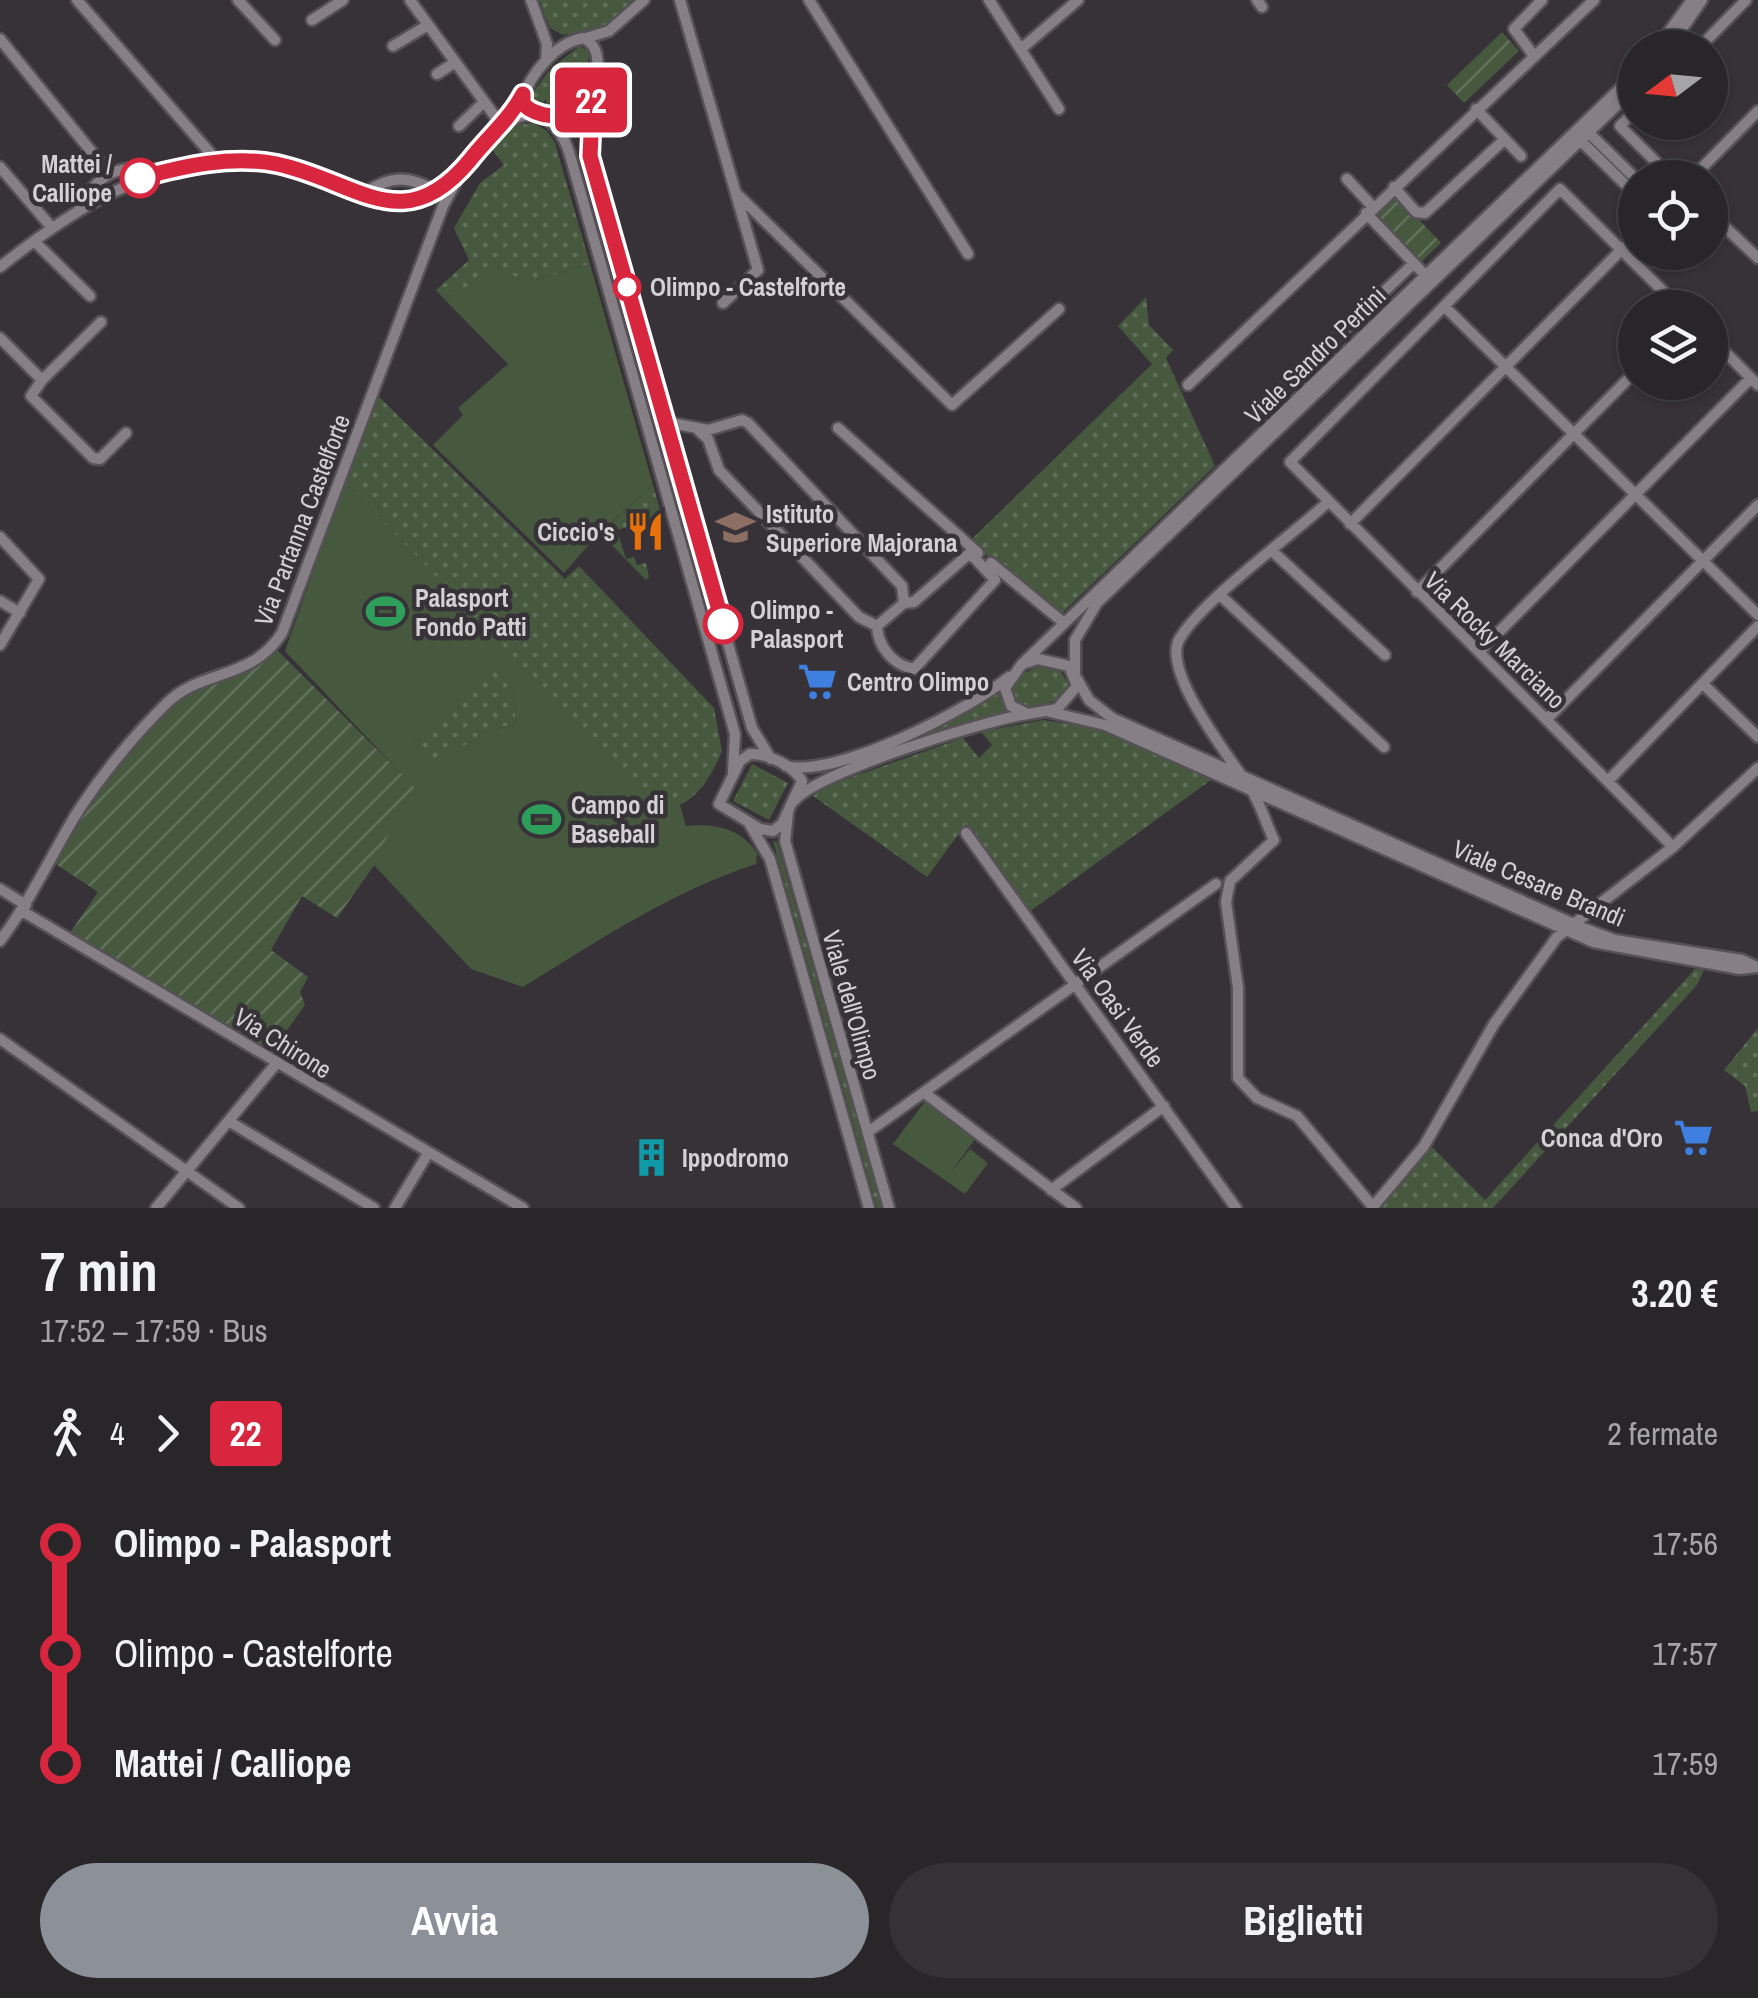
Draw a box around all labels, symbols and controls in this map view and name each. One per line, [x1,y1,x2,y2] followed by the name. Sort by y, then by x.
[1618,30,1728,140] north arrow
[1618,30,1728,400] map controls
[546,68,636,132] line badge: 22
[575,77,607,124] text: 22
[32,147,112,210] place label: Mattei / Calliope
[121,159,159,197] marker: Mattei / Calliope
[1618,160,1728,270] button: locate
[650,270,846,304] place label: Olimpo - Castelforte
[614,274,640,300] marker: Olimpo - Castelforte
[1237,279,1393,431] street label: Viale Sandro Pertini
[1618,290,1728,400] button: layers
[246,409,358,631] street label: Via Partanna Castelforte
[766,497,958,560] place label: Istituto Superiore Majorana
[715,507,757,549] school or university icon: Istituto Superiore Majorana
[624,511,666,553] restaurant icon: Ciccio's
[537,515,615,549] place label: Ciccio's
[1417,564,1573,716] street label: Via Rocky Marciano
[415,581,527,644] place label: Palasport Fondo Patti
[364,591,406,633] sports icon: Palasport Fondo Patti
[750,593,844,656] place label: Olimpo - Palasport
[704,605,742,643] marker: Olimpo - Palasport
[796,661,838,703] supermarket icon: Centro Olimpo
[847,665,989,699] place label: Centro Olimpo
[571,788,664,851] place label: Campo di Baseball
[520,798,562,840] sports icon: Campo di Baseball
[1448,831,1630,935] street label: Viale Cesare Brandi
[814,926,890,1084] street label: Viale dell'Olimpo
[1063,942,1173,1074] street label: Via Oasi Verde
[228,1000,338,1086] street label: Via Chirone
[1672,1117,1714,1159] supermarket icon: Conca d'Oro
[1541,1121,1663,1155] place label: Conca d'Oro
[631,1137,673,1179] building icon: Ippodromo
[682,1141,789,1175] place label: Ippodromo
[40,1234,158,1308] text: 7 min
[1631,1268,1718,1319] text: 3.20 €
[40,1309,268,1352] text: 17:52 – 17:59 · Bus
[40,1406,95,1461] icon: walk
[140,1406,195,1461] icon: forward
[230,1410,262,1457] text: 22
[110,1412,125,1455] text: 4
[1607,1412,1718,1455] text: 2 fermate
[114,1518,391,1569] text: Olimpo - Palasport
[1652,1522,1718,1565] text: 17:56
[114,1628,393,1679] text: Olimpo - Castelforte
[1652,1632,1718,1675] text: 17:57
[114,1738,351,1789] text: Mattei / Calliope
[1652,1742,1718,1785] text: 17:59
[40,1863,869,1978] button: Avvia
[889,1863,1718,1978] button: Biglietti

